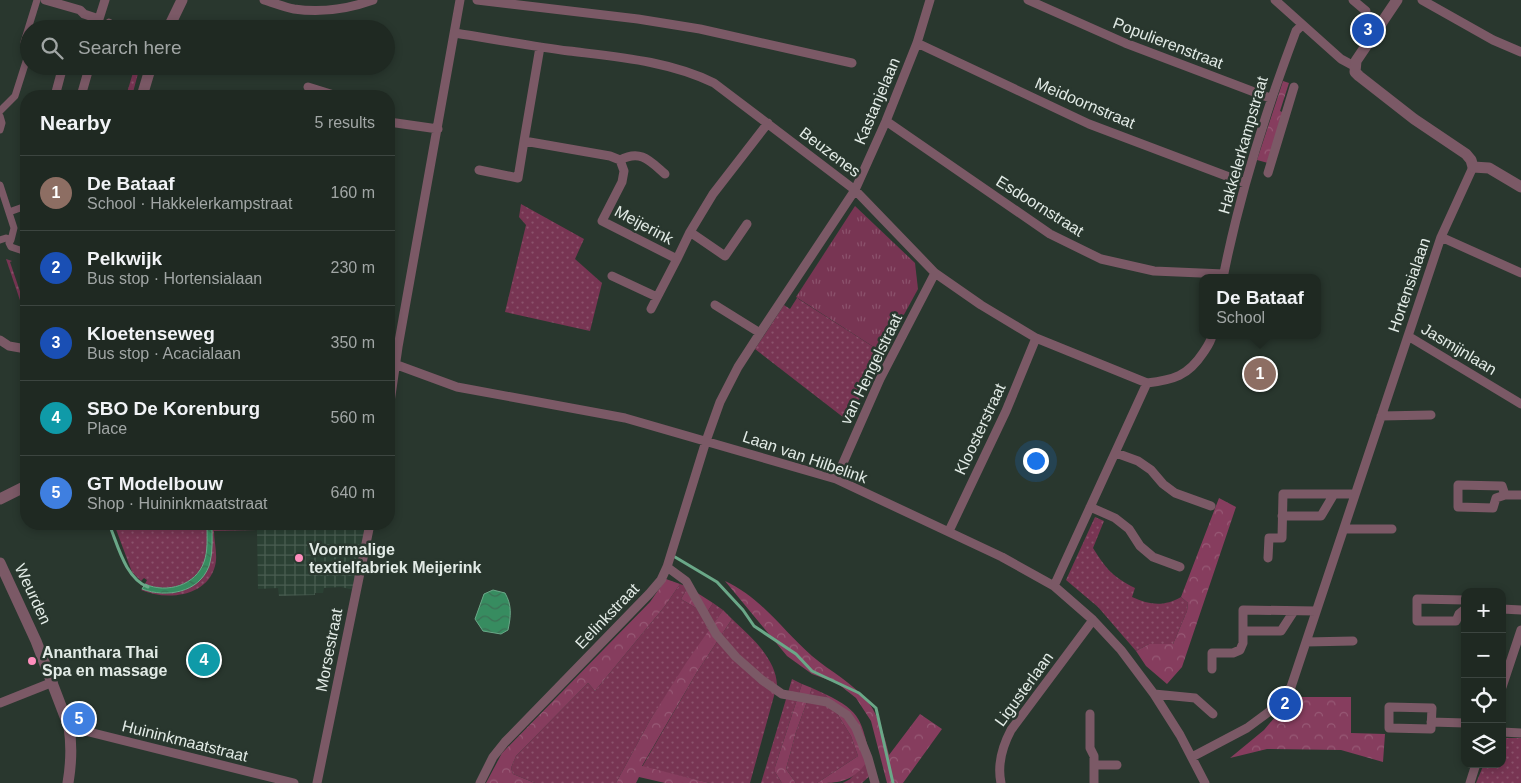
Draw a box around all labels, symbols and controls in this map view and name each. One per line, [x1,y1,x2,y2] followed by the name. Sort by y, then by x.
[1352,11,1384,49] pin: 3
[1111,14,1226,72] street label: Populierenstraat
[20,20,395,75] search box
[38,34,66,62] icon: search
[78,37,182,58] text: Search here
[851,55,903,147] street label: Kastanjelaan
[1033,74,1138,132] street label: Meidoornstraat
[1215,74,1271,216] street label: Hakkelerkampstraat
[40,111,111,134] text: Nearby
[315,114,375,131] text: 5 results
[796,124,864,180] street label: Beuzenes
[993,172,1087,240] street label: Esdoornstraat
[87,173,175,194] text: De Bataaf
[52,184,60,201] text: 1
[331,184,375,201] text: 160 m
[87,195,292,212] text: School · Hakkelerkampstraat
[612,202,677,248] street label: Meijerink
[1385,236,1433,334] street label: Hortensialaan
[87,248,162,269] text: Pelkwijk
[52,259,60,276] text: 2
[331,259,375,276] text: 230 m
[87,270,262,287] text: Bus stop · Hortensialaan
[1199,274,1321,339] popup
[1216,287,1304,308] text: De Bataaf
[1216,309,1265,326] text: School
[837,310,905,427] street label: van Hengelstraat
[1418,320,1500,378] street label: Jasmijnlaan
[87,323,215,344] text: Kloetenseweg
[52,334,60,351] text: 3
[331,334,375,351] text: 350 m
[87,345,241,362] text: Bus stop · Acacialaan
[1244,355,1276,393] pin: 1
[951,380,1009,477] street label: Kloosterstraat
[87,398,260,419] text: SBO De Korenburg
[52,409,60,426] text: 4
[331,409,375,426] text: 560 m
[87,420,127,437] text: Place
[740,428,871,487] street label: Laan van Hilbelink
[1023,448,1049,474] your location
[87,473,223,494] text: GT Modelbouw
[52,484,60,501] text: 5
[331,484,375,501] text: 640 m
[87,495,268,512] text: Shop · Huininkmaatstraat
[309,541,482,576] place label: Voormalige textielfabriek Meijerink
[293,552,305,564] marker: Voormalige textielfabriek Meijerink
[12,561,54,627] street label: Weurden
[572,580,643,652] street label: Eelinkstraat
[1461,588,1506,768] map controls
[1461,588,1506,633] button: +
[313,606,346,693] street label: Morsestraat
[1461,633,1506,678] button: −
[188,641,220,679] pin: 4
[42,644,168,679] place label: Ananthara Thai Spa en massage
[992,649,1056,729] street label: Ligusterlaan
[26,655,38,667] marker: Ananthara Thai Spa en massage
[1461,678,1506,723] button: locate
[1269,685,1301,723] pin: 2
[63,700,95,738] pin: 5
[120,717,250,765] street label: Huininkmaatstraat
[1461,723,1506,768] button: layers

